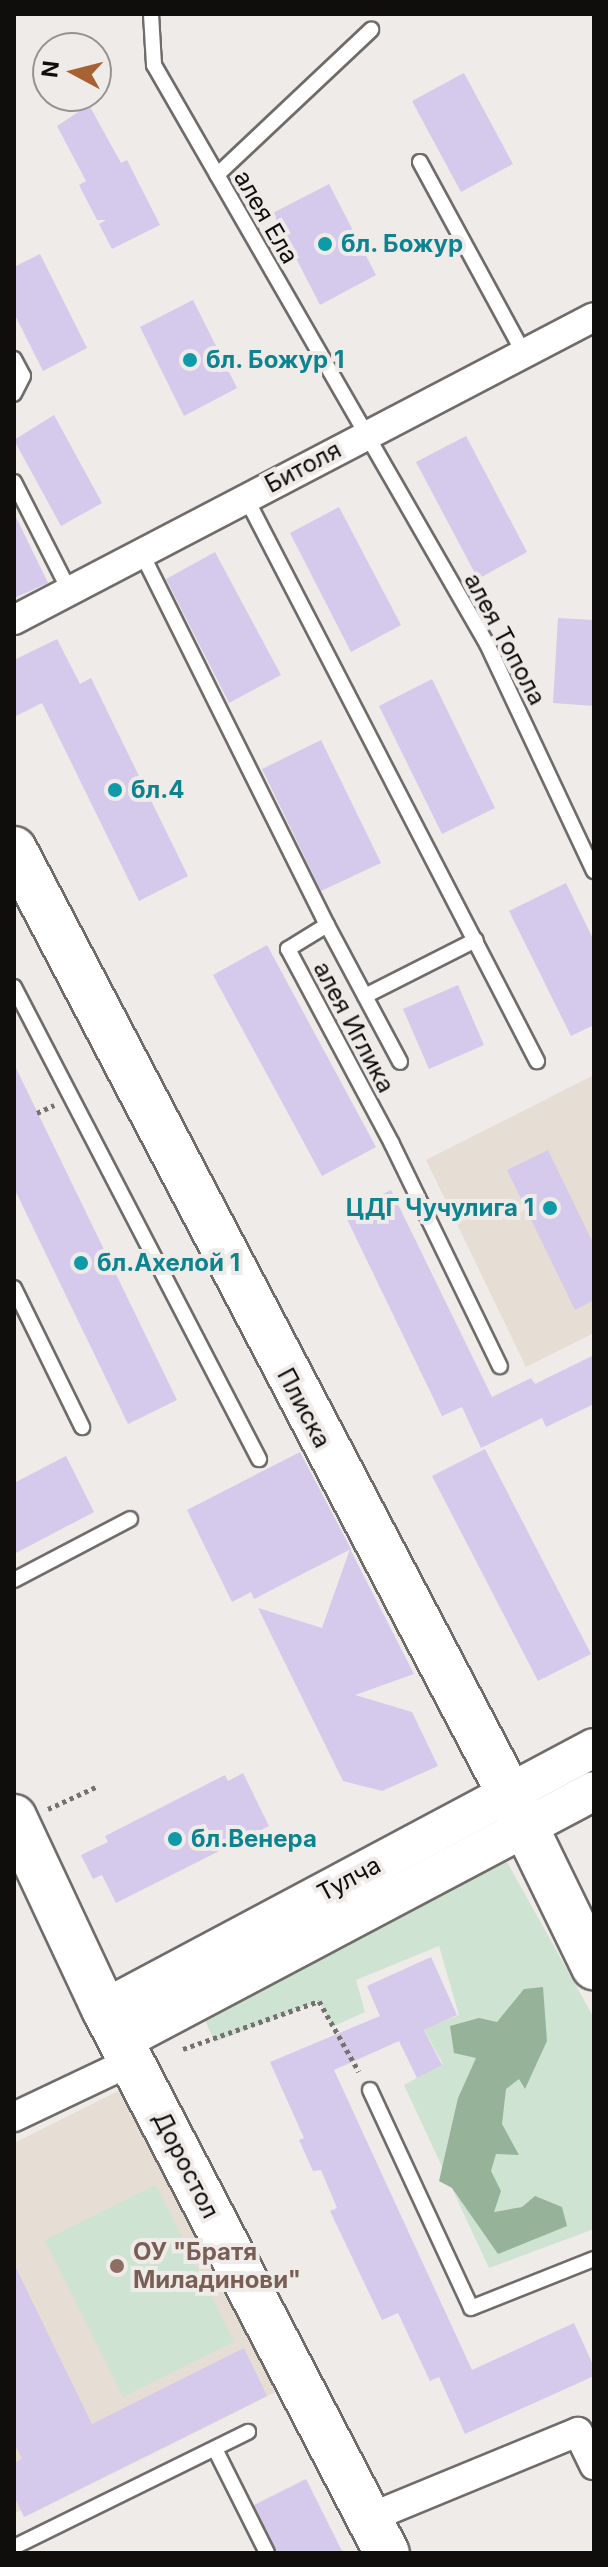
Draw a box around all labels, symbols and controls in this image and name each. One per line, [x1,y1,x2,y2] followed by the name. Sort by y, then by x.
[32,32,112,112] north arrow
[36,59,64,79] text: N
[228,165,304,269] street label: алея Ела
[341,230,464,258] place label: бл. Божур
[316,235,334,253] marker: бл. Божур
[206,346,345,374] place label: бл. Божур 1
[181,351,199,369] marker: бл. Божур 1
[260,435,346,499] street label: Битоля
[458,568,552,710] street label: алея Топола
[131,776,184,804] place label: бл.4
[106,781,124,799] marker: бл.4
[307,957,401,1097] street label: алея Иглика
[346,1194,534,1222] place label: ЦДГ Чучулига 1
[541,1199,559,1217] marker: ЦДГ Чучулига 1
[97,1249,240,1277] place label: бл.Ахелой 1
[72,1254,90,1272] marker: бл.Ахелой 1
[271,1363,337,1453] street label: Плиска
[191,1825,317,1853] place label: бл.Венера
[166,1830,184,1848] marker: бл.Венера
[312,1850,386,1908] street label: Тулча
[147,2107,225,2223] street label: Доростол
[133,2238,301,2294] place label: ОУ "Братя Миладинови"
[108,2257,126,2275] marker: ОУ "Братя Миладинови"

